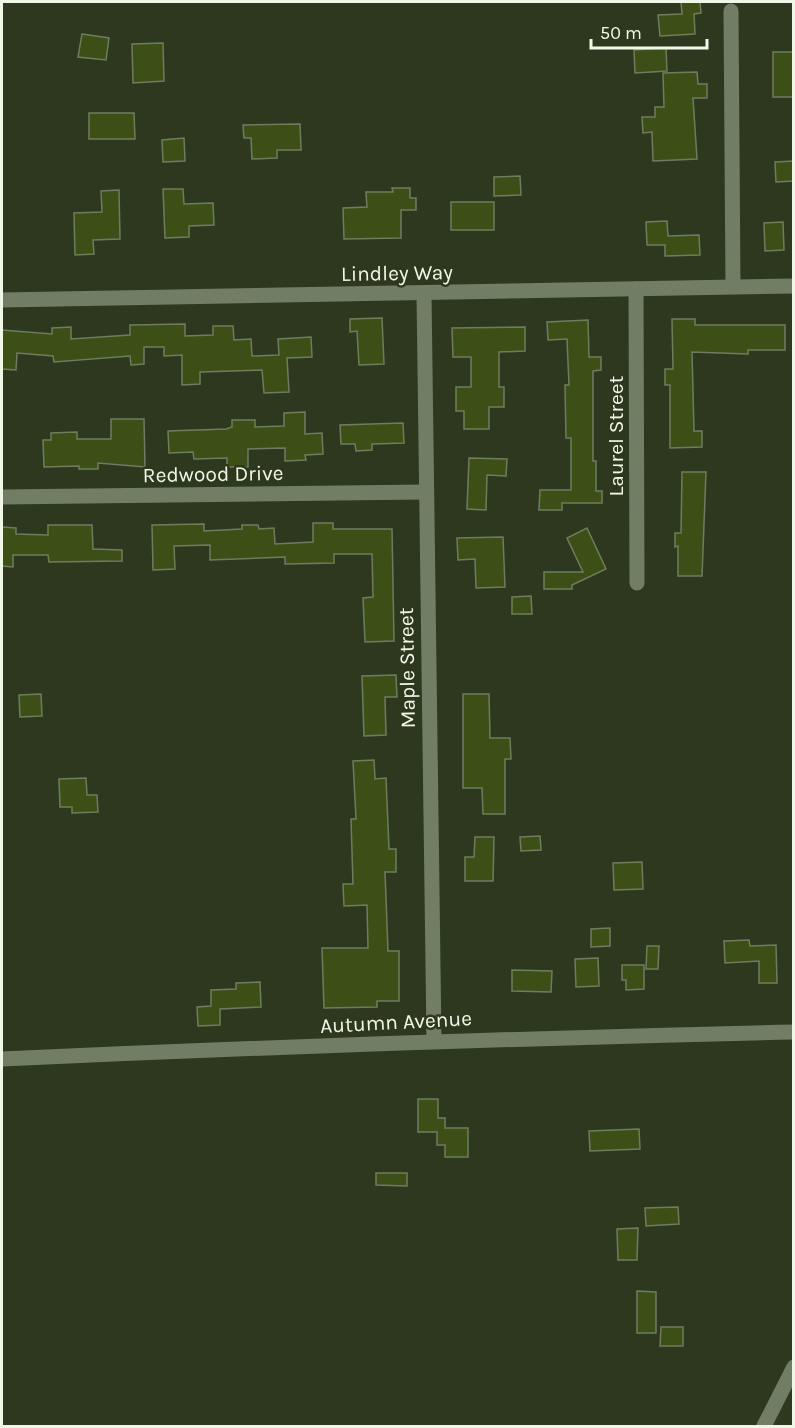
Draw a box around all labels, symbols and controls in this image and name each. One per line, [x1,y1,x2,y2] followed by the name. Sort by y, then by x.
[591,12,706,50] scale bar
[600,22,642,44] text: 50 m
[341,260,453,286] street label: Lindley Way
[604,375,628,496] street label: Laurel Street
[142,461,284,487] street label: Redwood Drive
[394,607,420,729] street label: Maple Street
[320,1006,472,1038] street label: Autumn Avenue

